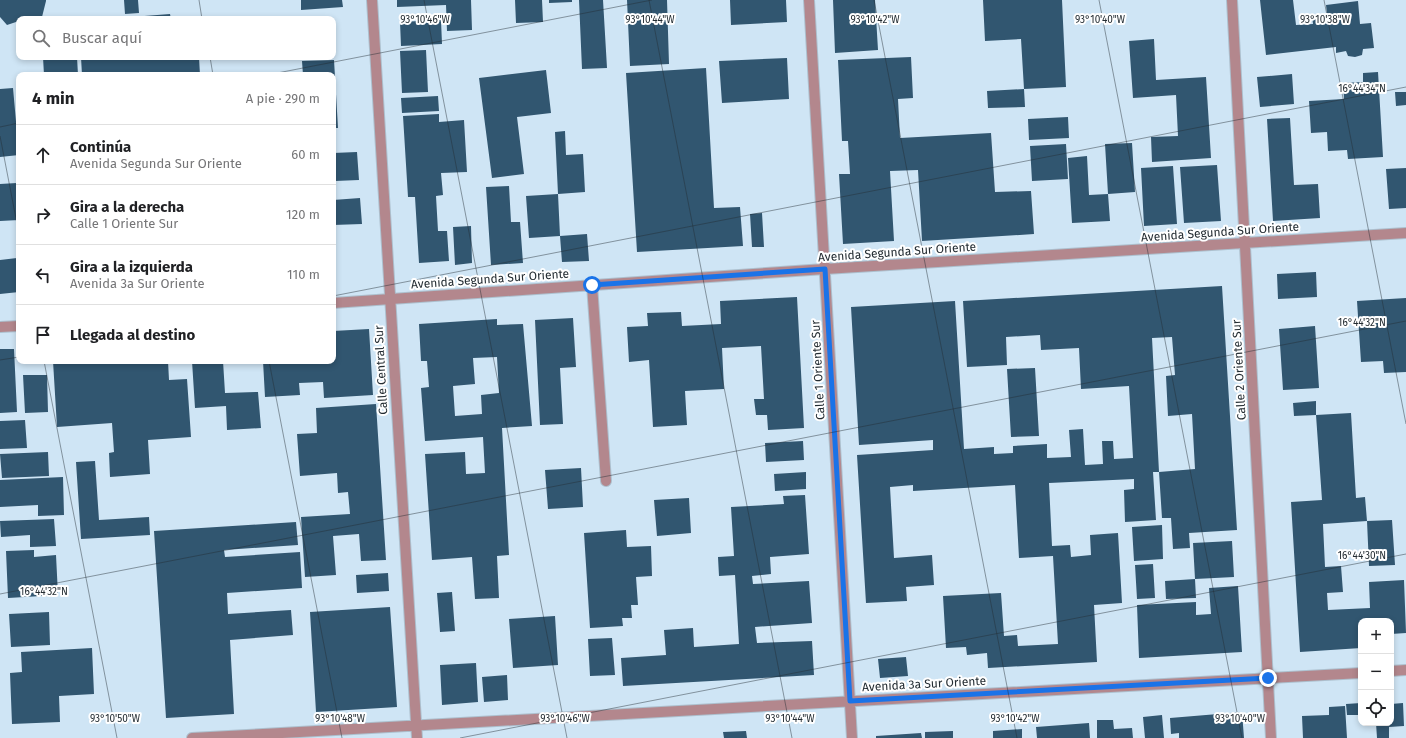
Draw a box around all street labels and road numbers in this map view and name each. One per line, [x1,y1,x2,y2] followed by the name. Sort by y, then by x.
[1140,219,1300,245] street label: Avenida Segunda Sur Oriente
[817,239,977,265] street label: Avenida Segunda Sur Oriente
[410,266,570,292] street label: Avenida Segunda Sur Oriente
[808,319,828,420] street label: Calle 1 Oriente Sur
[1229,319,1249,421] street label: Calle 2 Oriente Sur
[372,325,390,415] street label: Calle Central Sur
[862,674,986,694] street label: Avenida 3a Sur Oriente

